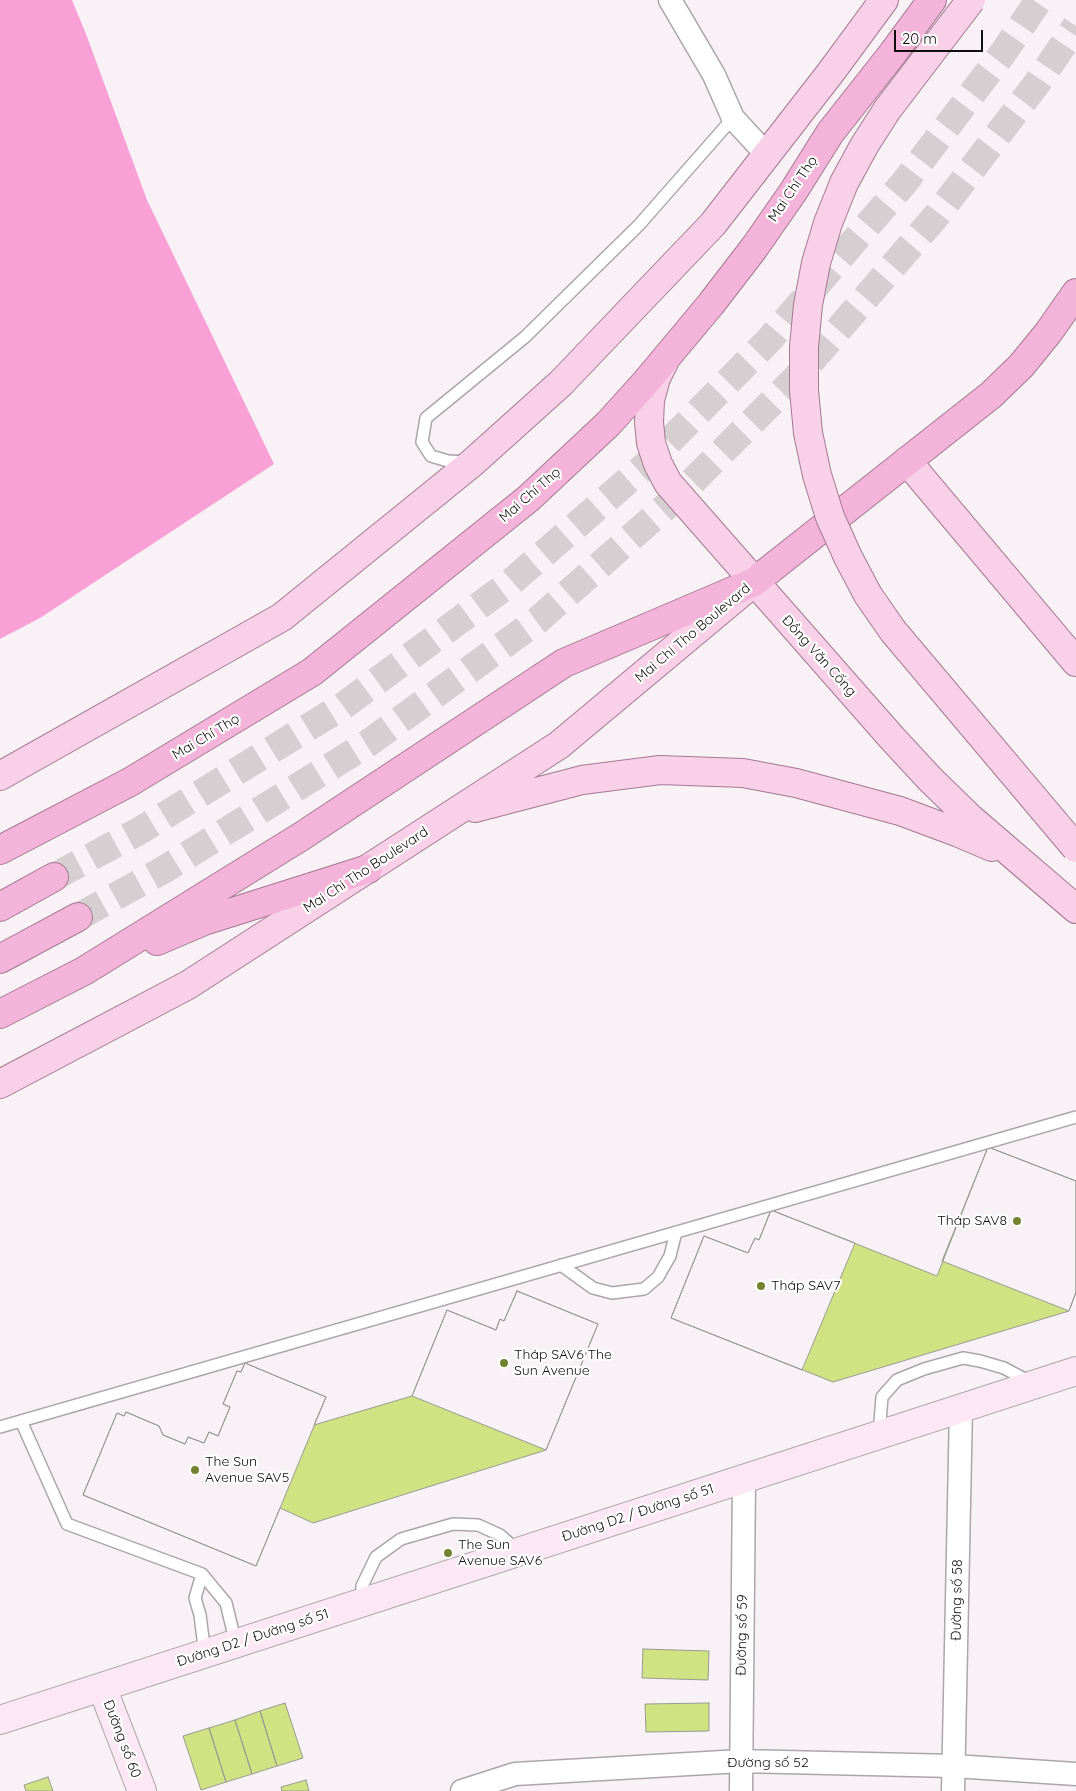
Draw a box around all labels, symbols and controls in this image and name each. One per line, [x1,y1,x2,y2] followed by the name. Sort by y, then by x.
[896,20,985,52] scale bar
[902,29,937,48] text: 20 m
[765,153,821,225] street label: Mai Chí Thọ
[496,464,564,526] street label: Mai Chí Thọ
[632,580,754,686] street label: Mai Chi Tho Boulevard
[778,612,860,700] street label: Đồng Văn Cống
[169,710,243,764] street label: Mai Chí Thọ
[300,823,432,917] street label: Mai Chi Tho Boulevard
[937,1213,1007,1229] place label: Tháp SAV8
[1011,1215,1023,1227] marker: Tháp SAV8
[771,1278,840,1294] place label: Tháp SAV7
[755,1280,767,1292] marker: Tháp SAV7
[514,1347,612,1380] place label: Tháp SAV6 The Sun Avenue
[498,1357,510,1369] marker: Tháp SAV6 The Sun Avenue
[205,1454,289,1486] place label: The Sun Avenue SAV5
[189,1464,201,1476] marker: The Sun Avenue SAV5
[560,1480,716,1546] street label: Đường D2 / Đường số 51
[458,1537,542,1570] place label: The Sun Avenue SAV6
[442,1547,454,1559] marker: The Sun Avenue SAV6
[948,1559,966,1641] street label: Đường số 58
[733,1594,751,1676] street label: Đường số 59
[175,1605,331,1671] street label: Đường D2 / Đường số 51
[99,1698,145,1780] street label: Đường số 60
[727,1755,809,1771] street label: Đường số 52

